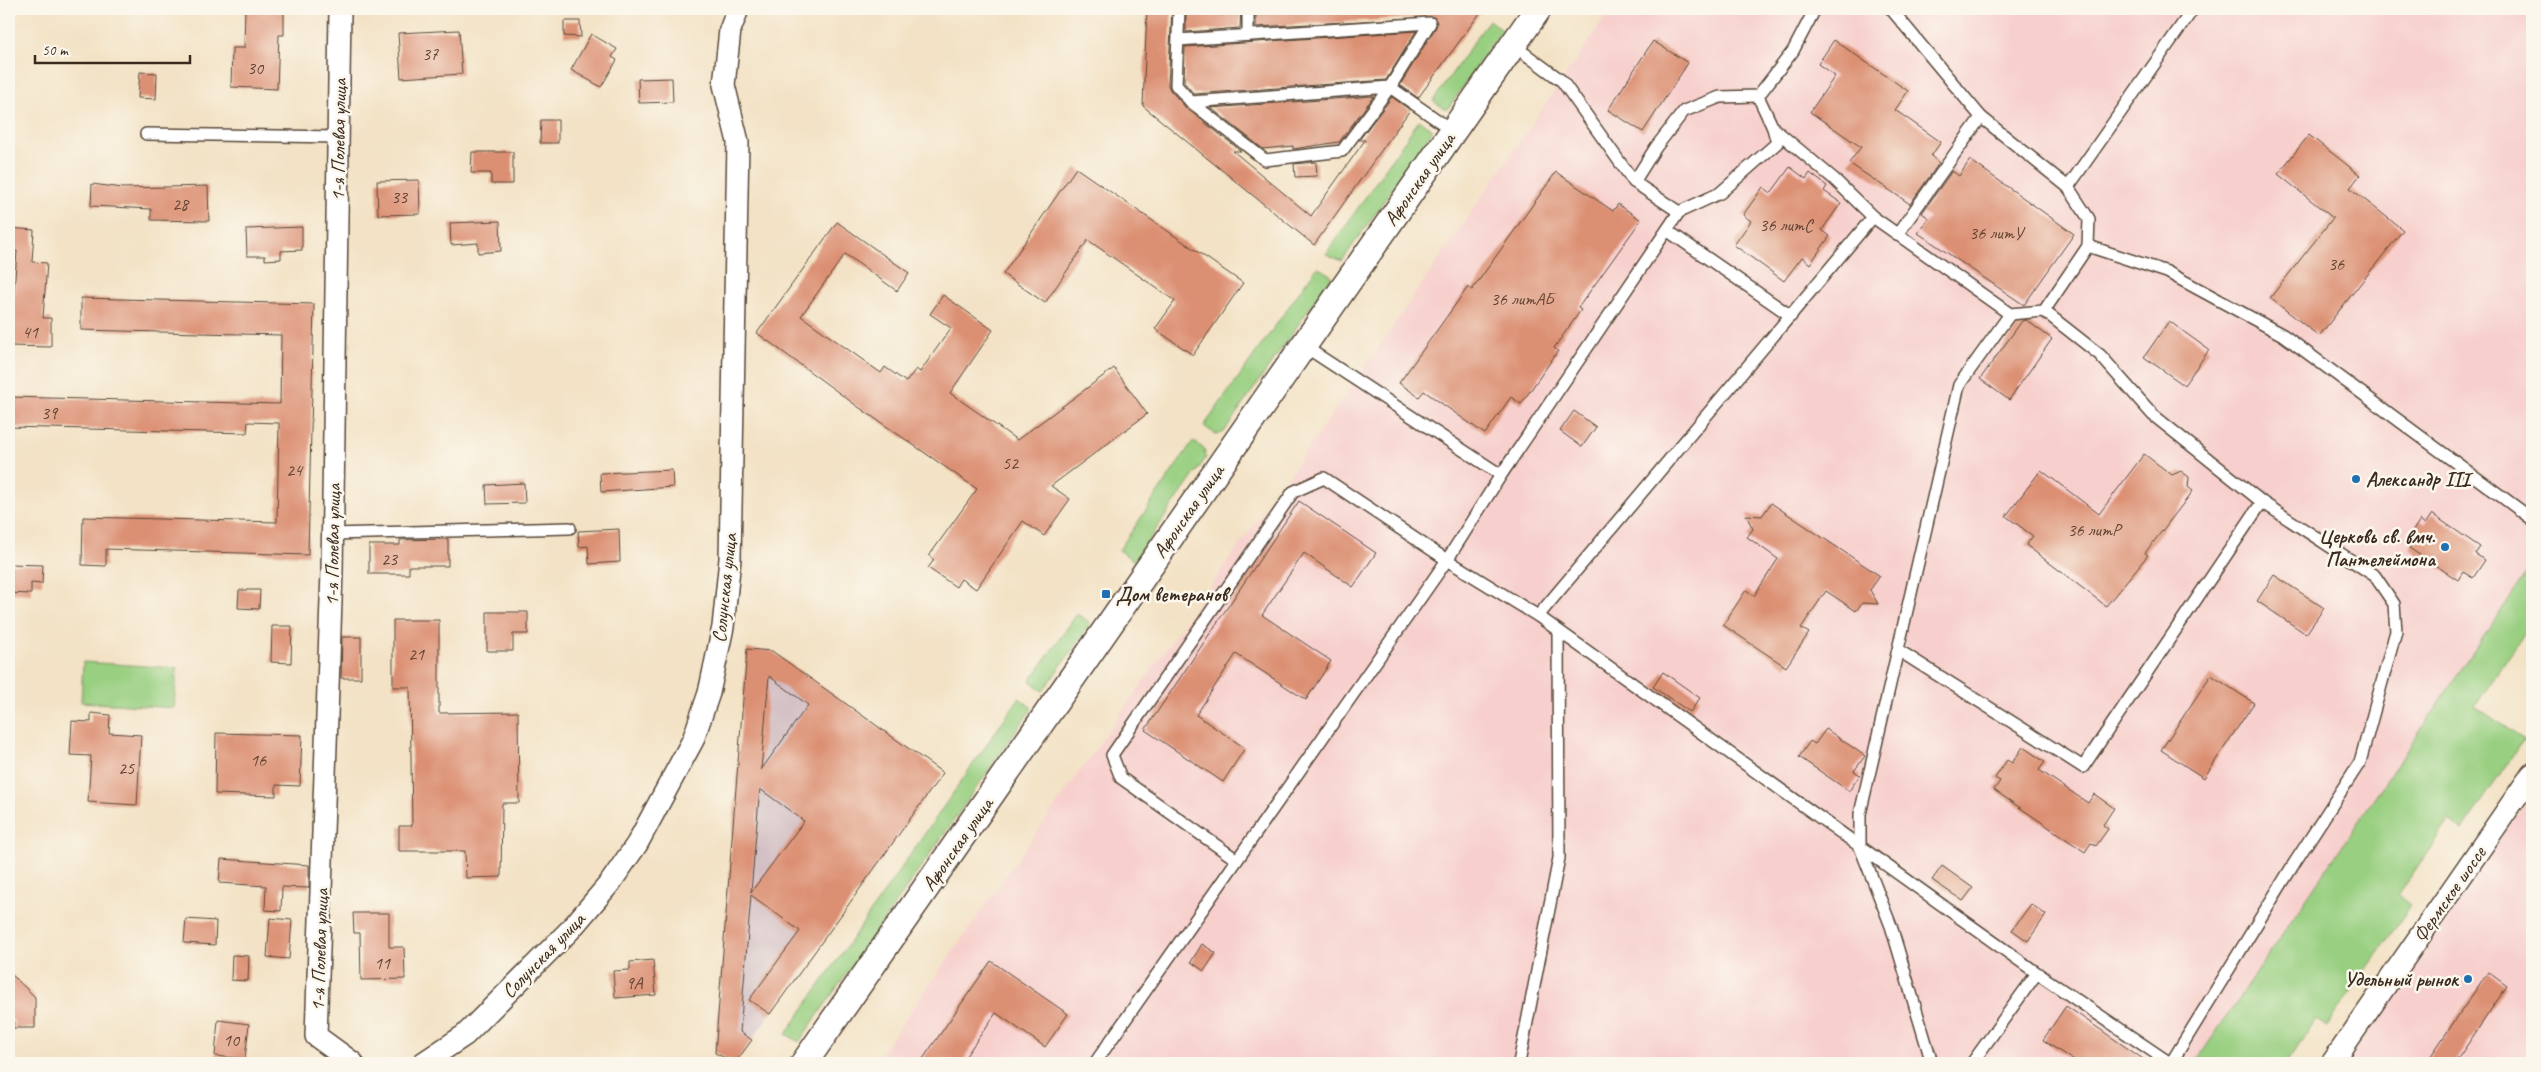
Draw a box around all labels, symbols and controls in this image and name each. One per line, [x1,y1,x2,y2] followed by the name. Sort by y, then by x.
[35,32,190,64] scale bar
[42,41,69,60] text: 50 m
[422,43,439,65] house number: 37
[247,57,265,79] house number: 30
[325,77,352,201] street label: 1-я Полевая улица
[1378,126,1462,231] street label: Афонская улица
[391,186,409,208] house number: 33
[172,193,190,215] house number: 28
[1759,214,1815,236] house number: 36 литС
[1969,222,2026,244] house number: 36 литУ
[2328,253,2345,275] house number: 36
[1491,288,1556,310] house number: 36 литАБ
[22,321,39,343] house number: 41
[41,402,59,424] house number: 39
[1002,452,1020,474] house number: 52
[1147,458,1231,563] street label: Афонская улица
[286,459,304,481] house number: 24
[2366,467,2474,492] place label: Александр III
[2350,473,2362,485] marker: Александр III
[319,482,346,606] street label: 1-я Полевая улица
[2067,519,2123,541] house number: 36 литР
[2319,524,2436,572] place label: Церковь св. вмч. Пантелеймона
[706,531,743,644] street label: Солунская улица
[2439,541,2451,553] marker: Церковь св. вмч. Пантелеймона
[381,548,399,570] house number: 23
[1116,582,1231,607] place label: Дом ветеранов
[1100,588,1112,600] marker: Дом ветеранов
[408,643,425,665] house number: 21
[250,749,267,771] house number: 16
[118,757,135,779] house number: 25
[916,791,1000,896] street label: Афонская улица
[2407,840,2492,947] street label: Фермское шоссе
[305,886,334,1012] street label: 1-я Полевая улица
[496,906,591,1003] street label: Солунская улица
[374,952,391,974] house number: 11
[2344,967,2460,992] place label: Удельный рынок
[625,972,644,994] house number: 9А
[2462,973,2474,985] marker: Удельный рынок
[223,1029,241,1051] house number: 10

